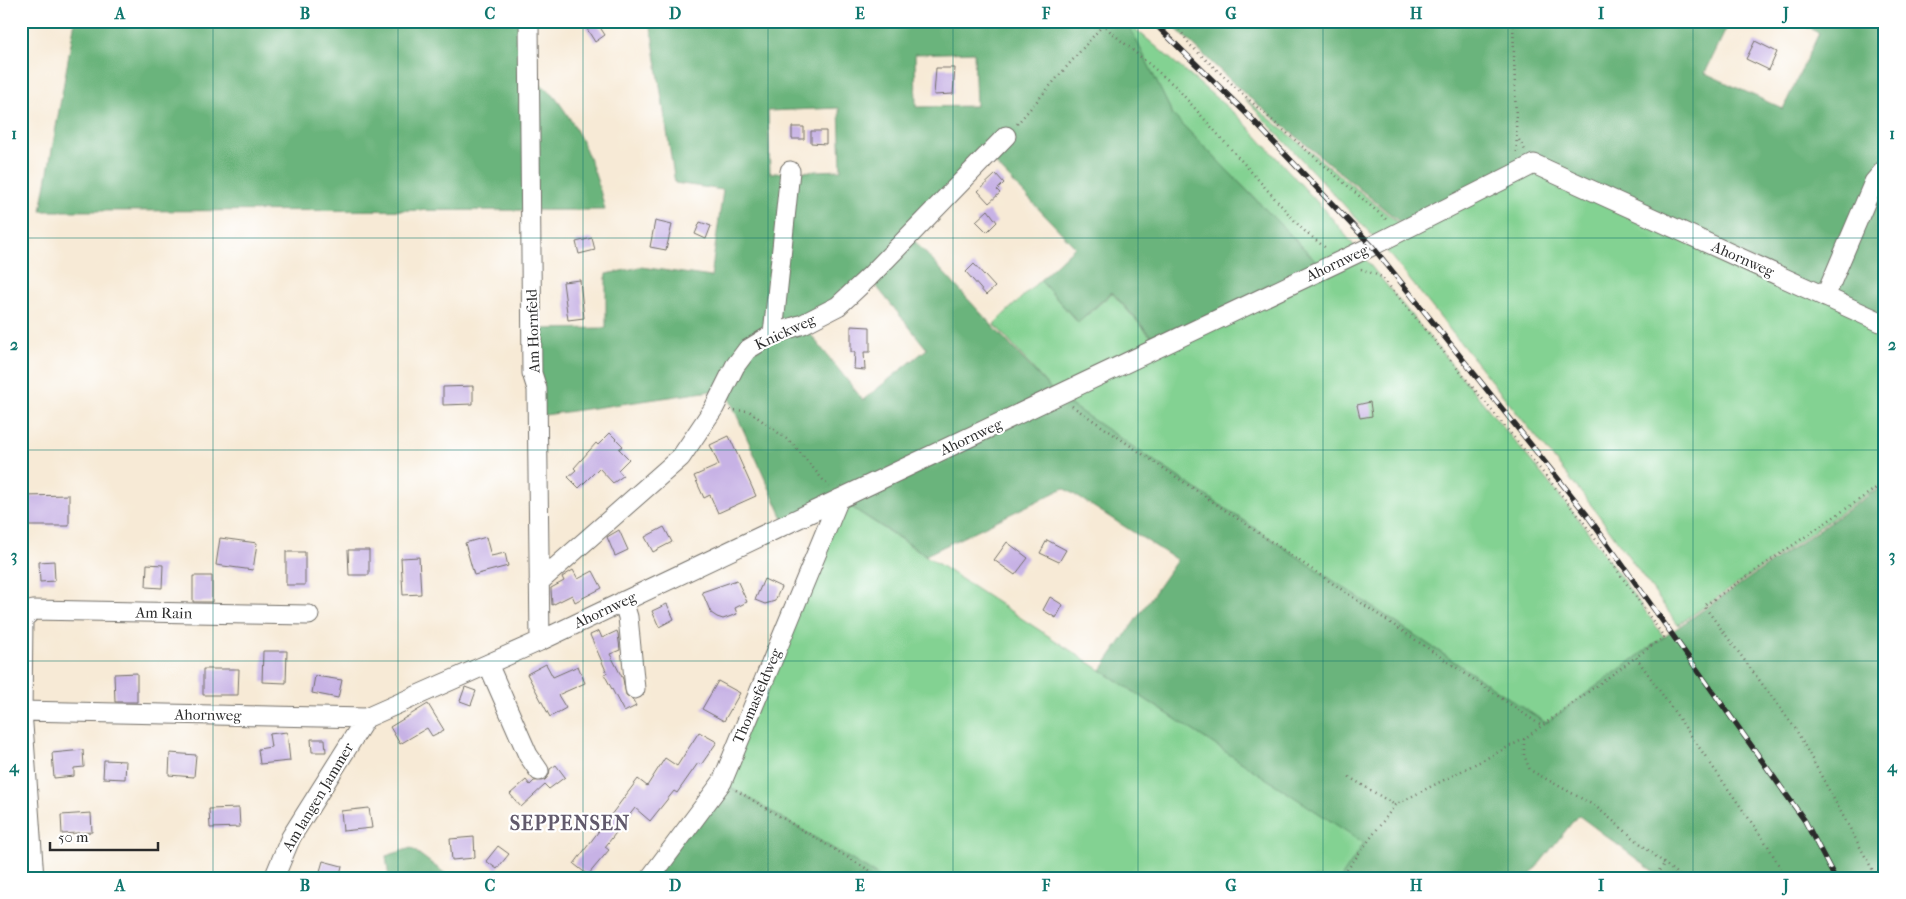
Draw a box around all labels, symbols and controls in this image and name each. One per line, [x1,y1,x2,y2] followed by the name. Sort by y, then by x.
[114,4,126,23] text: A
[300,4,310,23] text: B
[485,4,496,23] text: C
[669,4,681,23] text: D
[855,4,865,23] text: E
[1041,4,1051,23] text: F
[1225,4,1237,23] text: G
[1410,4,1423,23] text: H
[1598,4,1605,23] text: I
[1781,4,1789,24] text: J
[11,124,17,143] text: 1
[1889,124,1895,143] text: 1
[1708,237,1778,281] street label: Ahornweg
[1302,240,1372,286] street label: Ahornweg
[523,288,543,374] street label: Am Hornfeld
[752,310,819,354] street label: Knickweg
[10,335,18,354] text: 2
[1888,335,1896,354] text: 2
[936,414,1006,460] street label: Ahornweg
[11,546,17,566] text: 3
[1889,546,1895,566] text: 3
[570,587,640,633] street label: Ahornweg
[135,603,193,622] street label: Am Rain
[729,645,786,746] street label: Thomasfeldweg
[174,705,242,725] street label: Ahornweg
[278,739,358,855] street label: Am langen Jammer
[8,757,20,777] text: 4
[1886,757,1898,777] text: 4
[510,812,630,835] district label: SEPPENSEN
[50,819,158,851] scale bar
[58,828,89,846] text: 50 m
[114,876,126,895] text: A
[300,876,310,895] text: B
[485,876,496,895] text: C
[669,876,681,895] text: D
[855,876,865,895] text: E
[1041,876,1051,895] text: F
[1225,876,1237,895] text: G
[1410,876,1423,895] text: H
[1598,876,1605,895] text: I
[1781,876,1789,896] text: J

